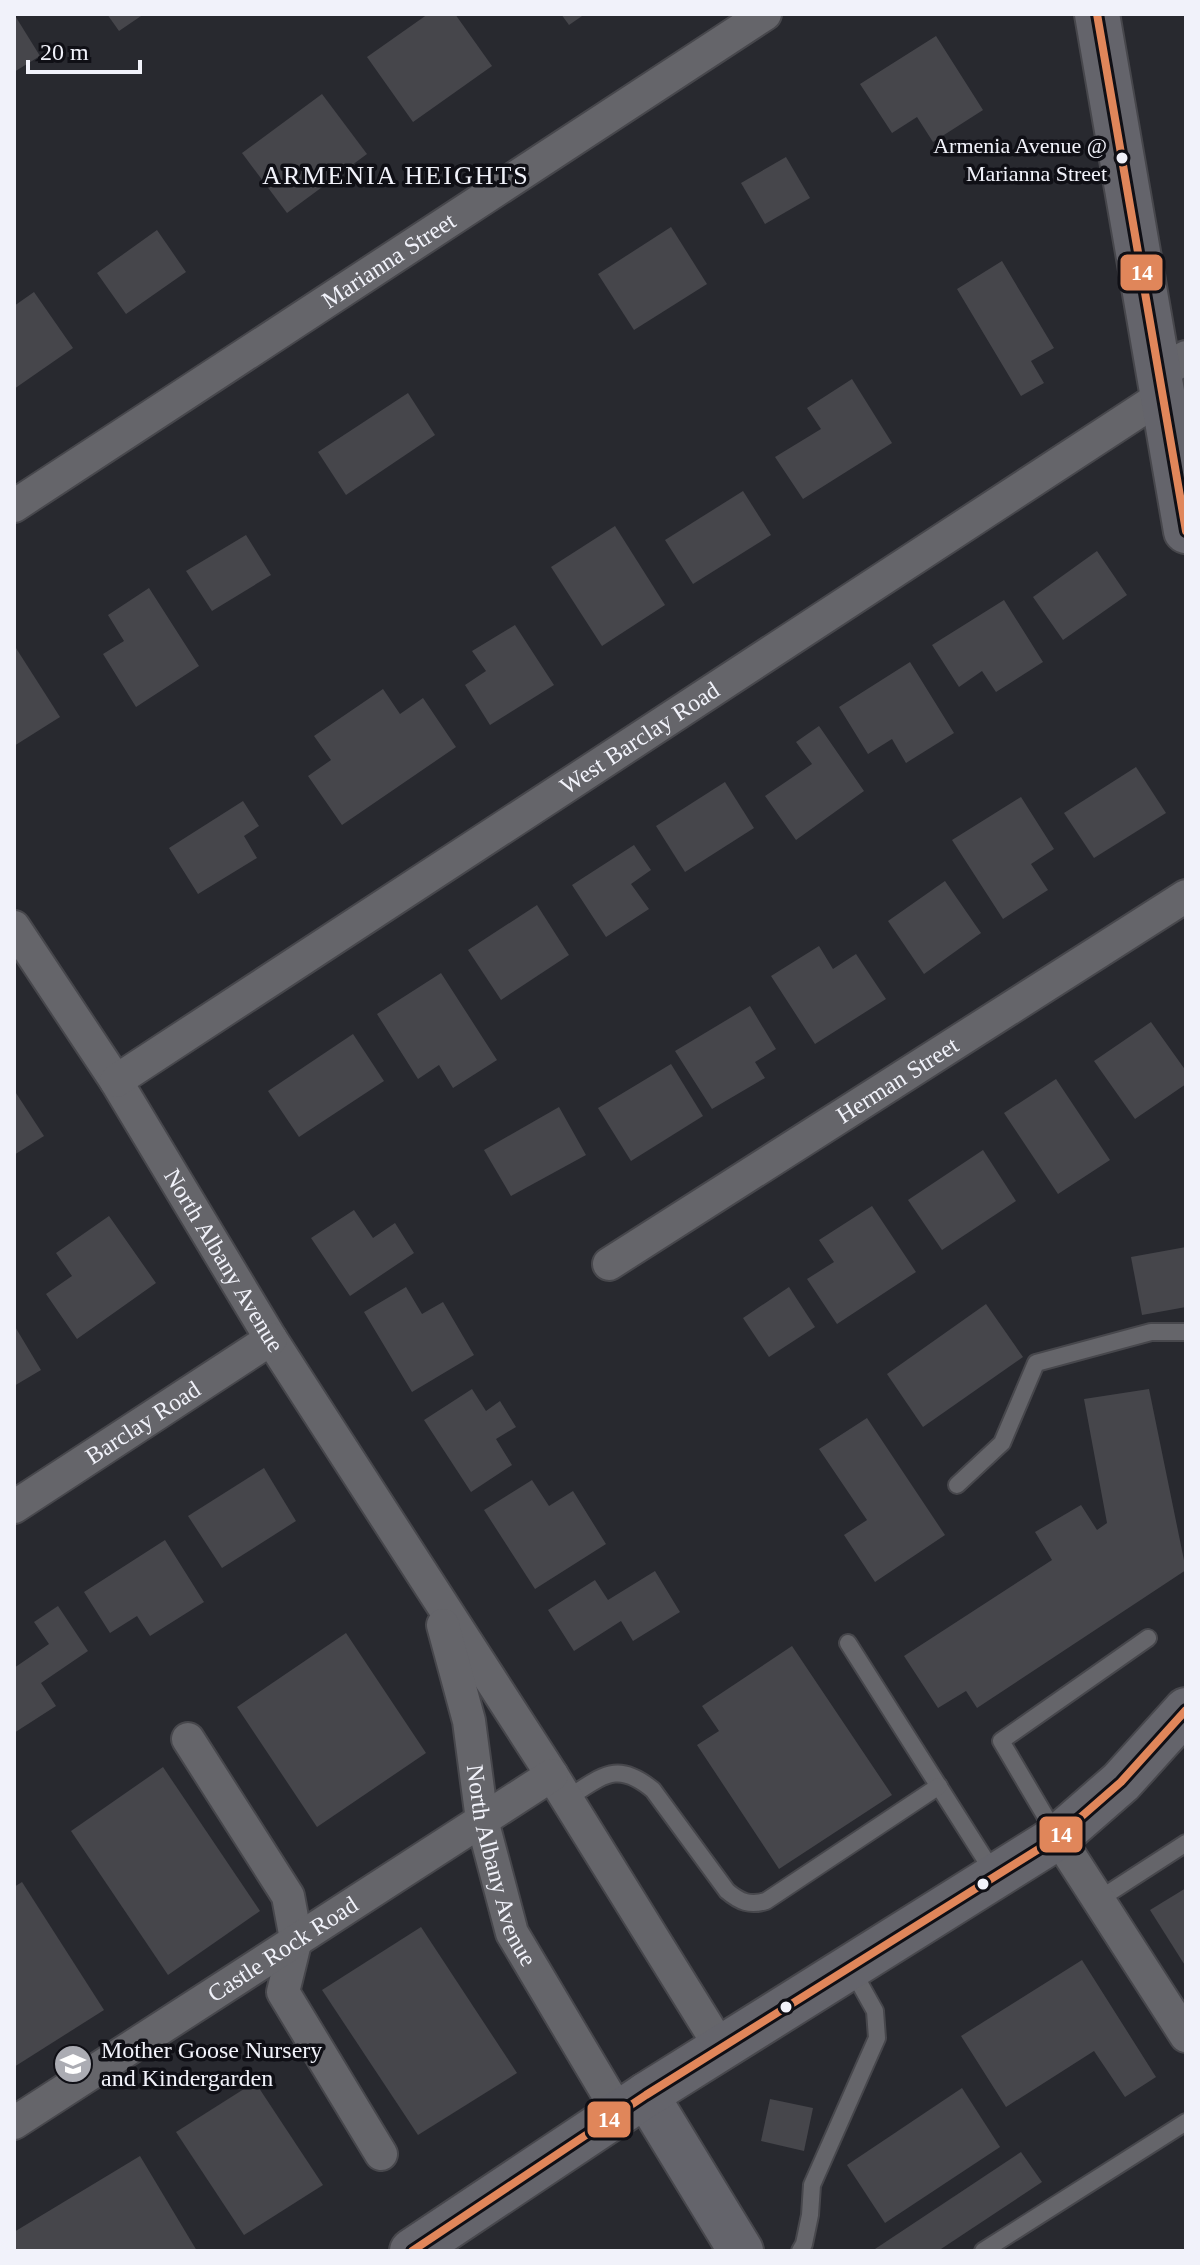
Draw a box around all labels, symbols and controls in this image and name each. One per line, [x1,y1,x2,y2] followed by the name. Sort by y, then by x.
[28,24,140,74] scale bar
[40,39,89,65] text: 20 m
[933,133,1107,186] place label: Armenia Avenue @ Marianna Street
[1114,150,1130,166] marker: Armenia Avenue @ Marianna Street
[262,161,530,190] district label: ARMENIA HEIGHTS
[317,207,461,314] street label: Marianna Street
[1119,253,1164,292] line badge: 14
[1131,260,1153,285] text: 14
[555,677,724,800] street label: West Barclay Road
[832,1031,963,1129] street label: Herman Street
[159,1164,289,1357] street label: North Albany Avenue
[81,1376,205,1470] street label: Barclay Road
[462,1763,542,1971] street label: North Albany Avenue
[1038,1815,1084,1854] line badge: 14
[1050,1822,1072,1847] text: 14
[975,1876,991,1892] unlabelled marker
[203,1891,363,2007] street label: Castle Rock Road
[778,1999,794,2015] unlabelled marker
[101,2037,322,2091] place label: Mother Goose Nursery and Kindergarden
[52,2043,94,2085] school or university icon: Mother Goose Nursery and Kindergarden
[586,2100,632,2139] line badge: 14
[598,2107,620,2132] text: 14

